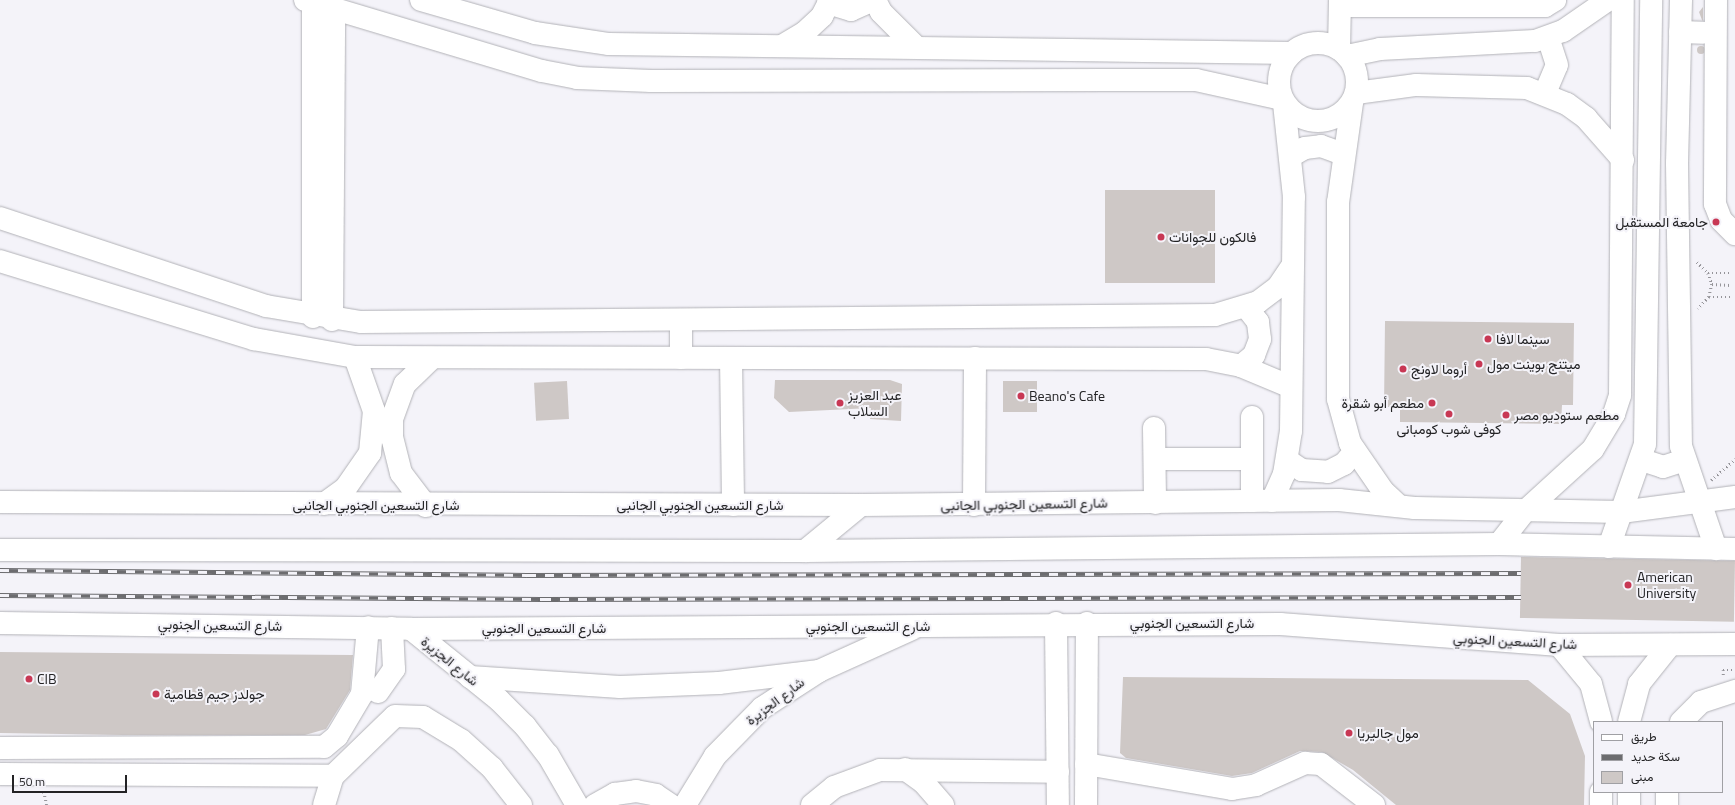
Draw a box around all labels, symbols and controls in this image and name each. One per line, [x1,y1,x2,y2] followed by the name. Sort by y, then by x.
[1615,214,1708,230] place label: جامعة المستقبل
[1711,217,1721,227] marker: جامعة المستقبل
[1169,229,1256,245] place label: فالكون للجوانات
[1156,232,1166,242] marker: فالكون للجوانات
[1496,331,1550,347] place label: سينما لافا
[1483,334,1493,344] marker: سينما لافا
[1487,356,1581,372] place label: ميتنج بوينت مول
[1474,359,1484,369] marker: ميتنج بوينت مول
[1411,361,1467,377] place label: أروما لاونج
[1398,364,1408,374] marker: أروما لاونج
[848,387,902,420] place label: عبد العزيز السلاب
[1029,388,1105,404] place label: Beano's Cafe
[1016,391,1026,401] marker: Beano's Cafe
[1342,395,1424,411] place label: مطعم أبو شقرة
[835,398,845,408] marker: عبد العزيز السلاب
[1427,398,1437,408] marker: مطعم أبو شقرة
[1514,407,1619,423] place label: مطعم ستوديو مصر
[1444,409,1454,419] marker: كوفى شوب كومبانى
[1501,410,1511,420] marker: مطعم ستوديو مصر
[1396,421,1502,437] place label: كوفى شوب كومبانى
[940,494,1108,514] street label: شارع التسعين الجنوبي الجانبى
[292,497,460,513] street label: شارع التسعين الجنوبي الجانبى
[616,497,784,513] street label: شارع التسعين الجنوبي الجانبى
[1637,569,1696,602] place label: American University
[1622,579,1634,591] marker: American University
[1130,615,1254,631] street label: شارع التسعين الجنوبي
[158,616,282,634] street label: شارع التسعين الجنوبي
[806,618,930,634] street label: شارع التسعين الجنوبي
[482,620,606,636] street label: شارع التسعين الجنوبي
[1452,629,1578,653] street label: شارع التسعين الجنوبي
[418,633,482,689] street label: شارع الجزيرة
[37,671,57,687] place label: CIB
[742,673,808,729] street label: شارع الجزيرة
[24,674,34,684] marker: CIB
[164,686,265,702] place label: جولدز جيم قطامية
[151,689,161,699] marker: جولدز جيم قطامية
[1593,721,1723,793] legend
[1357,725,1419,741] place label: مول جاليريا
[1631,727,1656,746] text: طريق
[1344,728,1354,738] marker: مول جاليريا
[1631,747,1680,766] text: سكة حديد
[14,767,129,793] scale bar
[1631,767,1653,786] text: مبنى
[19,772,45,791] text: 50 m

